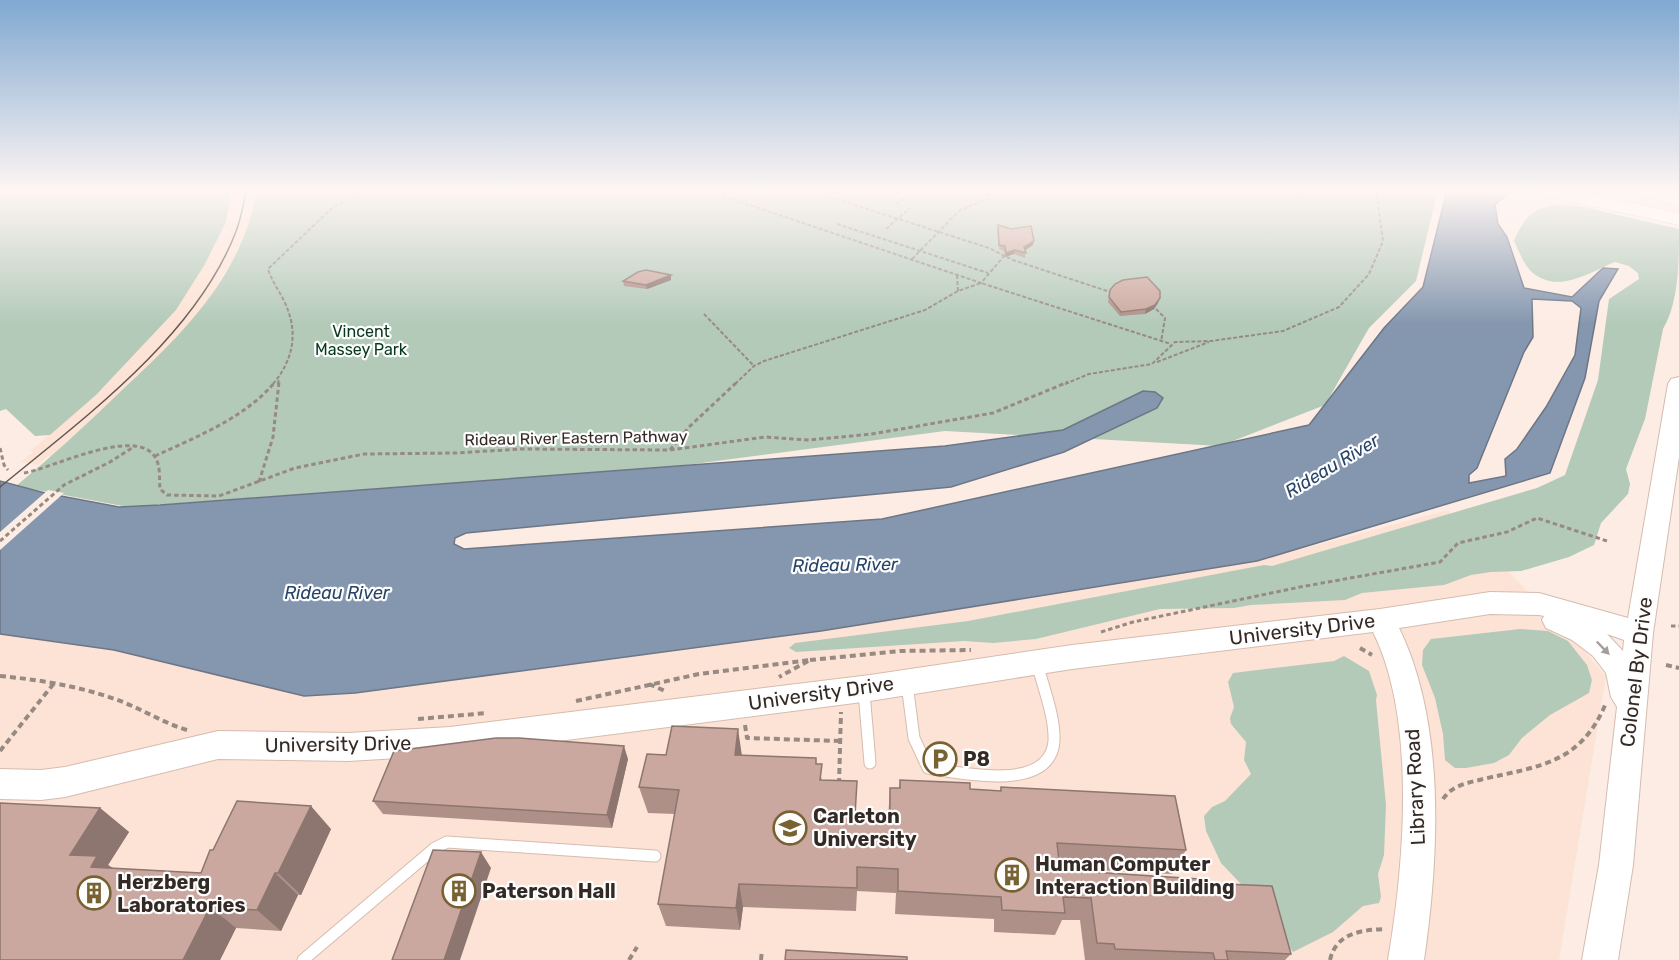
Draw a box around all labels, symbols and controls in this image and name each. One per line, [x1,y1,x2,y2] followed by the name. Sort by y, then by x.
[315,322,408,359] park label: Vincent Massey Park
[464,427,688,449] street label: Rideau River Eastern Pathway
[1281,429,1384,503] water label: Rideau River
[792,553,899,577] water label: Rideau River
[284,582,391,604] water label: Rideau River
[1615,596,1657,748] street label: Colonel By Drive
[1228,608,1376,650] street label: University Drive
[1596,640,1610,654] one-way arrow
[747,671,895,715] street label: University Drive
[1400,728,1430,846] street label: Library Road
[264,731,412,757] street label: University Drive
[922,741,958,777] parking icon: P8
[963,747,990,771] place label: P8
[813,804,917,851] place label: Carleton University
[772,810,808,846] school or university icon: Carleton University
[1035,852,1235,899] place label: Human Computer Interaction Building
[994,857,1030,893] building icon: Human Computer Interaction Building
[117,870,246,917] place label: Herzberg Laboratories
[441,873,477,909] building icon: Paterson Hall
[76,875,112,911] building icon: Herzberg Laboratories
[482,879,616,903] place label: Paterson Hall

